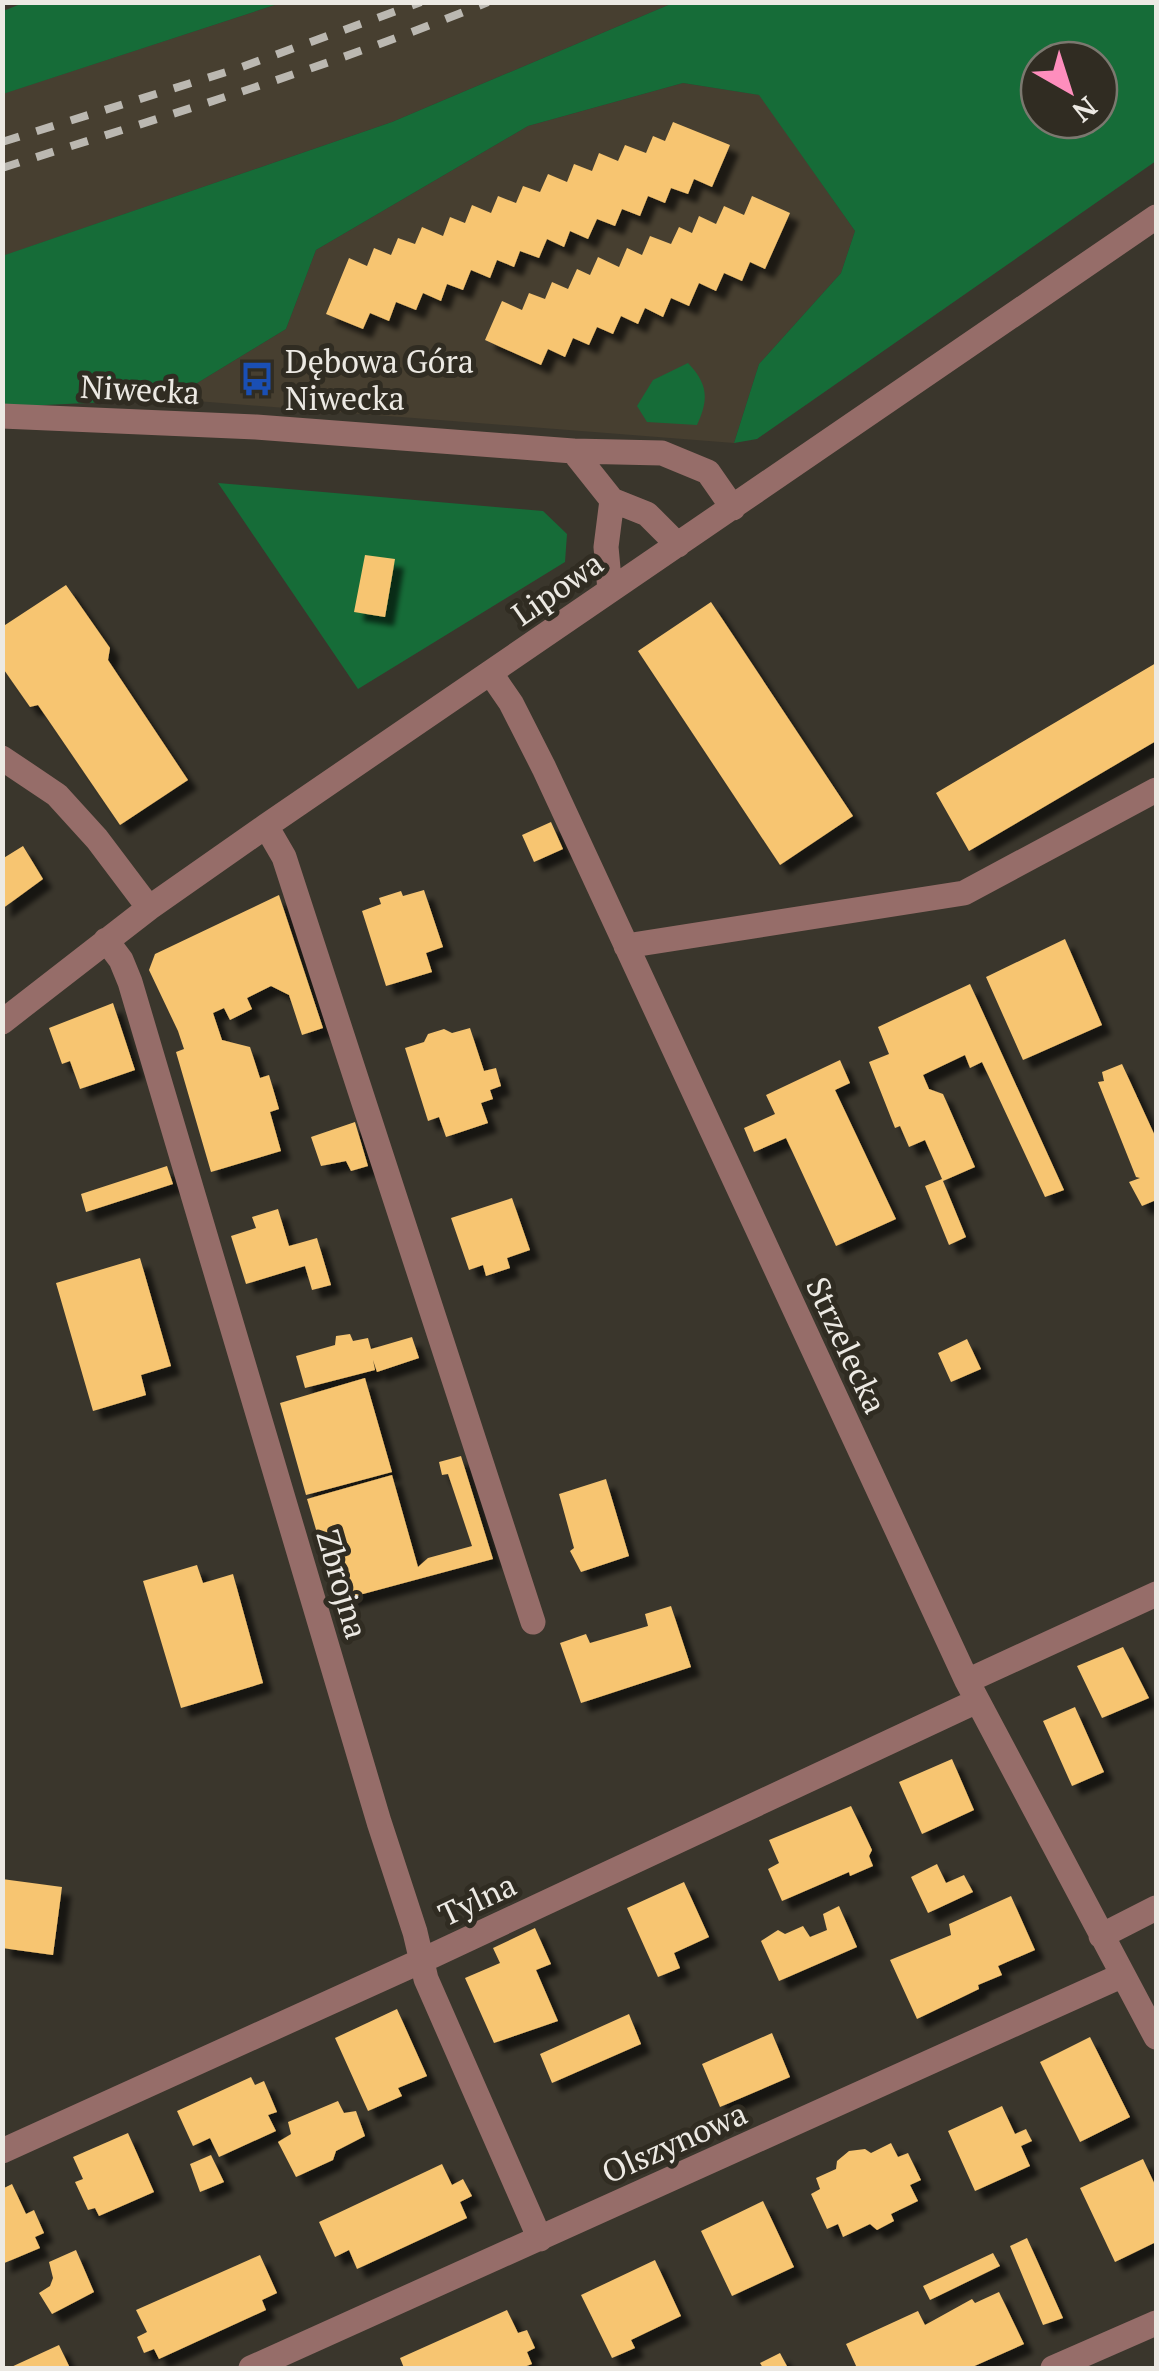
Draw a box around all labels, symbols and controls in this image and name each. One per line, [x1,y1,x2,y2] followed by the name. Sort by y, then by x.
[1019,40,1119,140] north arrow
[1065,89,1105,131] text: N
[285,340,474,419] place label: Dębowa Góra Niwecka
[238,360,276,398] bus stop icon: Dębowa Góra Niwecka
[79,365,201,413] street label: Niwecka
[503,542,611,634] street label: Lipowa
[797,1270,897,1420] street label: Strzelecka
[307,1525,379,1643] street label: Zbrojna
[432,1863,522,1935] street label: Tylna
[595,2091,753,2193] street label: Olszynowa

